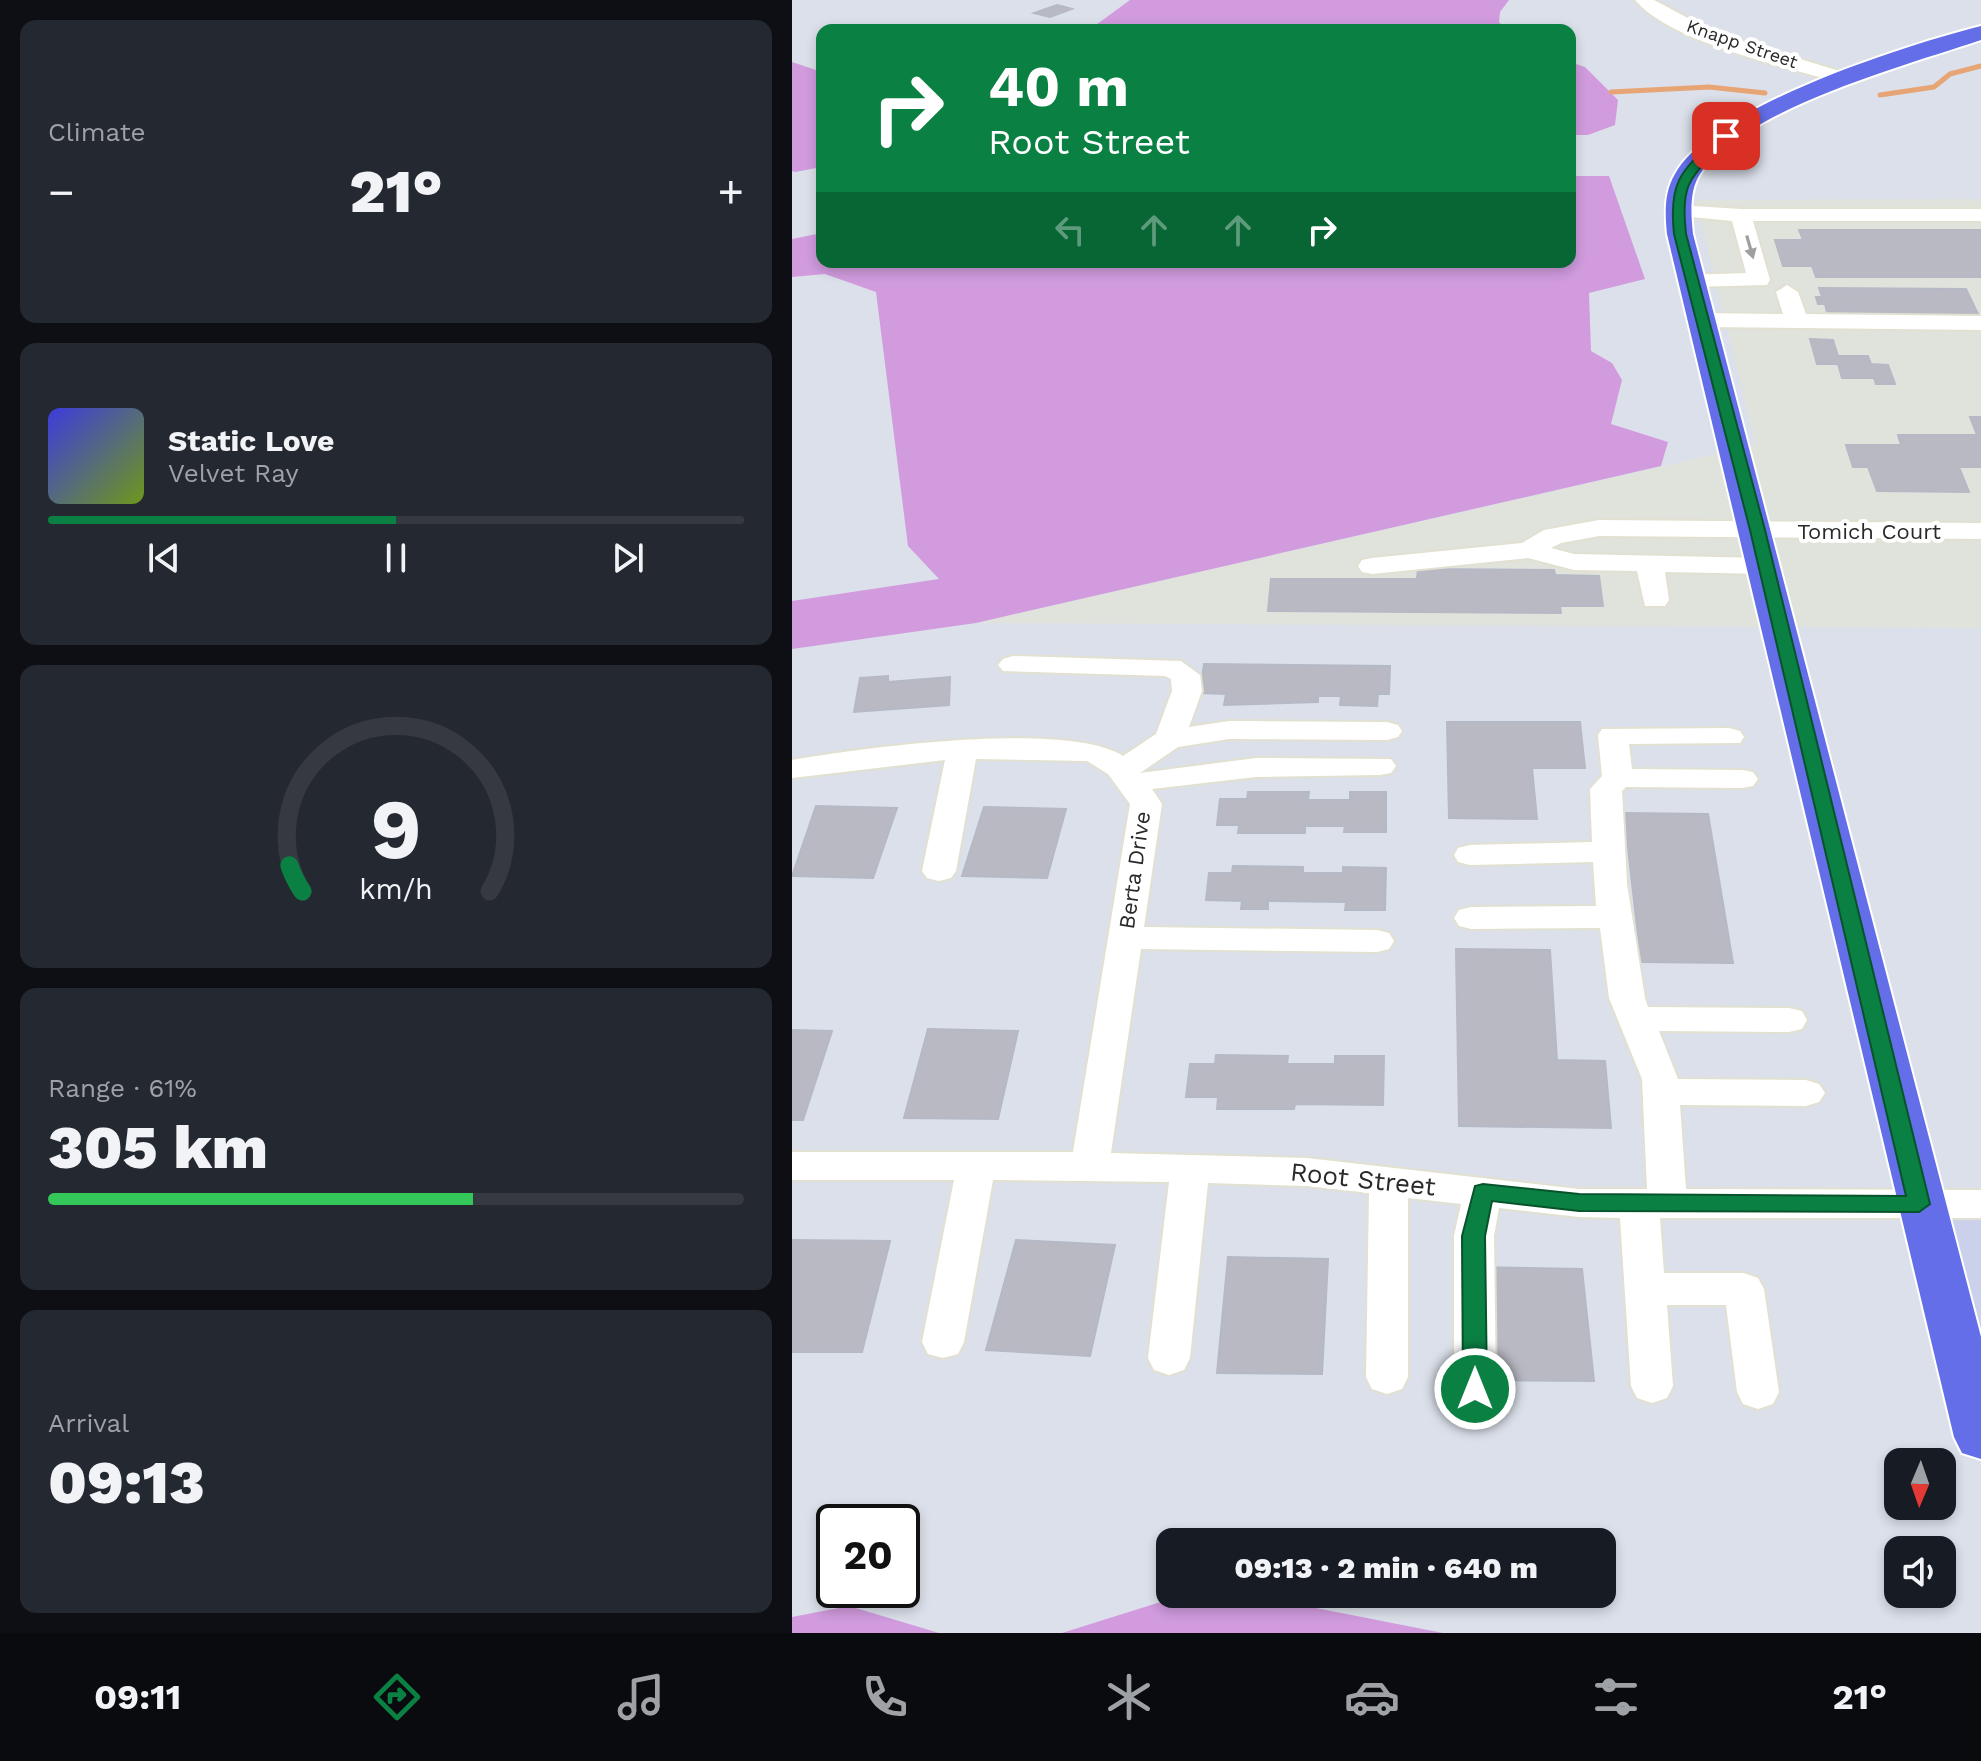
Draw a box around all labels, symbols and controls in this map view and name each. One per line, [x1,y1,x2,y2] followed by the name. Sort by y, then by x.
[1684,15,1801,72] street label: Knapp Street
[988,54,1129,120] text: 40 m
[856,56,960,160] icon: right
[1692,102,1760,170] pin
[1704,114,1748,158] icon: arrive
[48,117,146,147] text: Climate
[988,121,1190,163] text: Root Street
[349,156,443,227] text: 21°
[48,166,75,218] text: −
[717,166,744,218] text: +
[1048,208,1092,252] icon: left
[1132,208,1176,252] icon: ahead
[1216,208,1260,252] icon: ahead
[1300,208,1344,252] icon: right
[1744,236,1757,260] one-way arrow
[168,423,334,458] text: Static Love
[168,458,299,488] text: Velvet Ray
[1797,519,1941,544] street label: Tomich Court
[142,536,186,580] icon: previous
[374,536,418,580] icon: pause
[606,536,650,580] icon: next
[370,781,422,878] text: 9
[1114,810,1155,931] street label: Berta Drive
[359,873,433,907] text: km/h
[48,1073,197,1103] text: Range · 61%
[48,1112,268,1183] text: 305 km
[1289,1156,1437,1202] street label: Root Street
[1433,1347,1517,1431] position arrow
[48,1408,129,1438] text: Arrival
[48,1447,205,1518] text: 09:13
[1884,1448,1956,1520] north arrow
[1884,1448,1956,1608] map controls
[816,1504,920,1608] speed limit sign: 20
[1884,1536,1956,1608] button: sound
[1234,1550,1538,1585] text: 09:13 · 2 min · 640 m
[369,1669,425,1725] icon: directions
[613,1669,669,1725] icon: music
[857,1669,913,1725] icon: phone
[1101,1669,1157,1725] icon: climate
[1344,1669,1400,1725] icon: car
[1588,1669,1644,1725] icon: filters
[94,1676,181,1718] text: 09:11
[1832,1676,1887,1718] text: 21°

